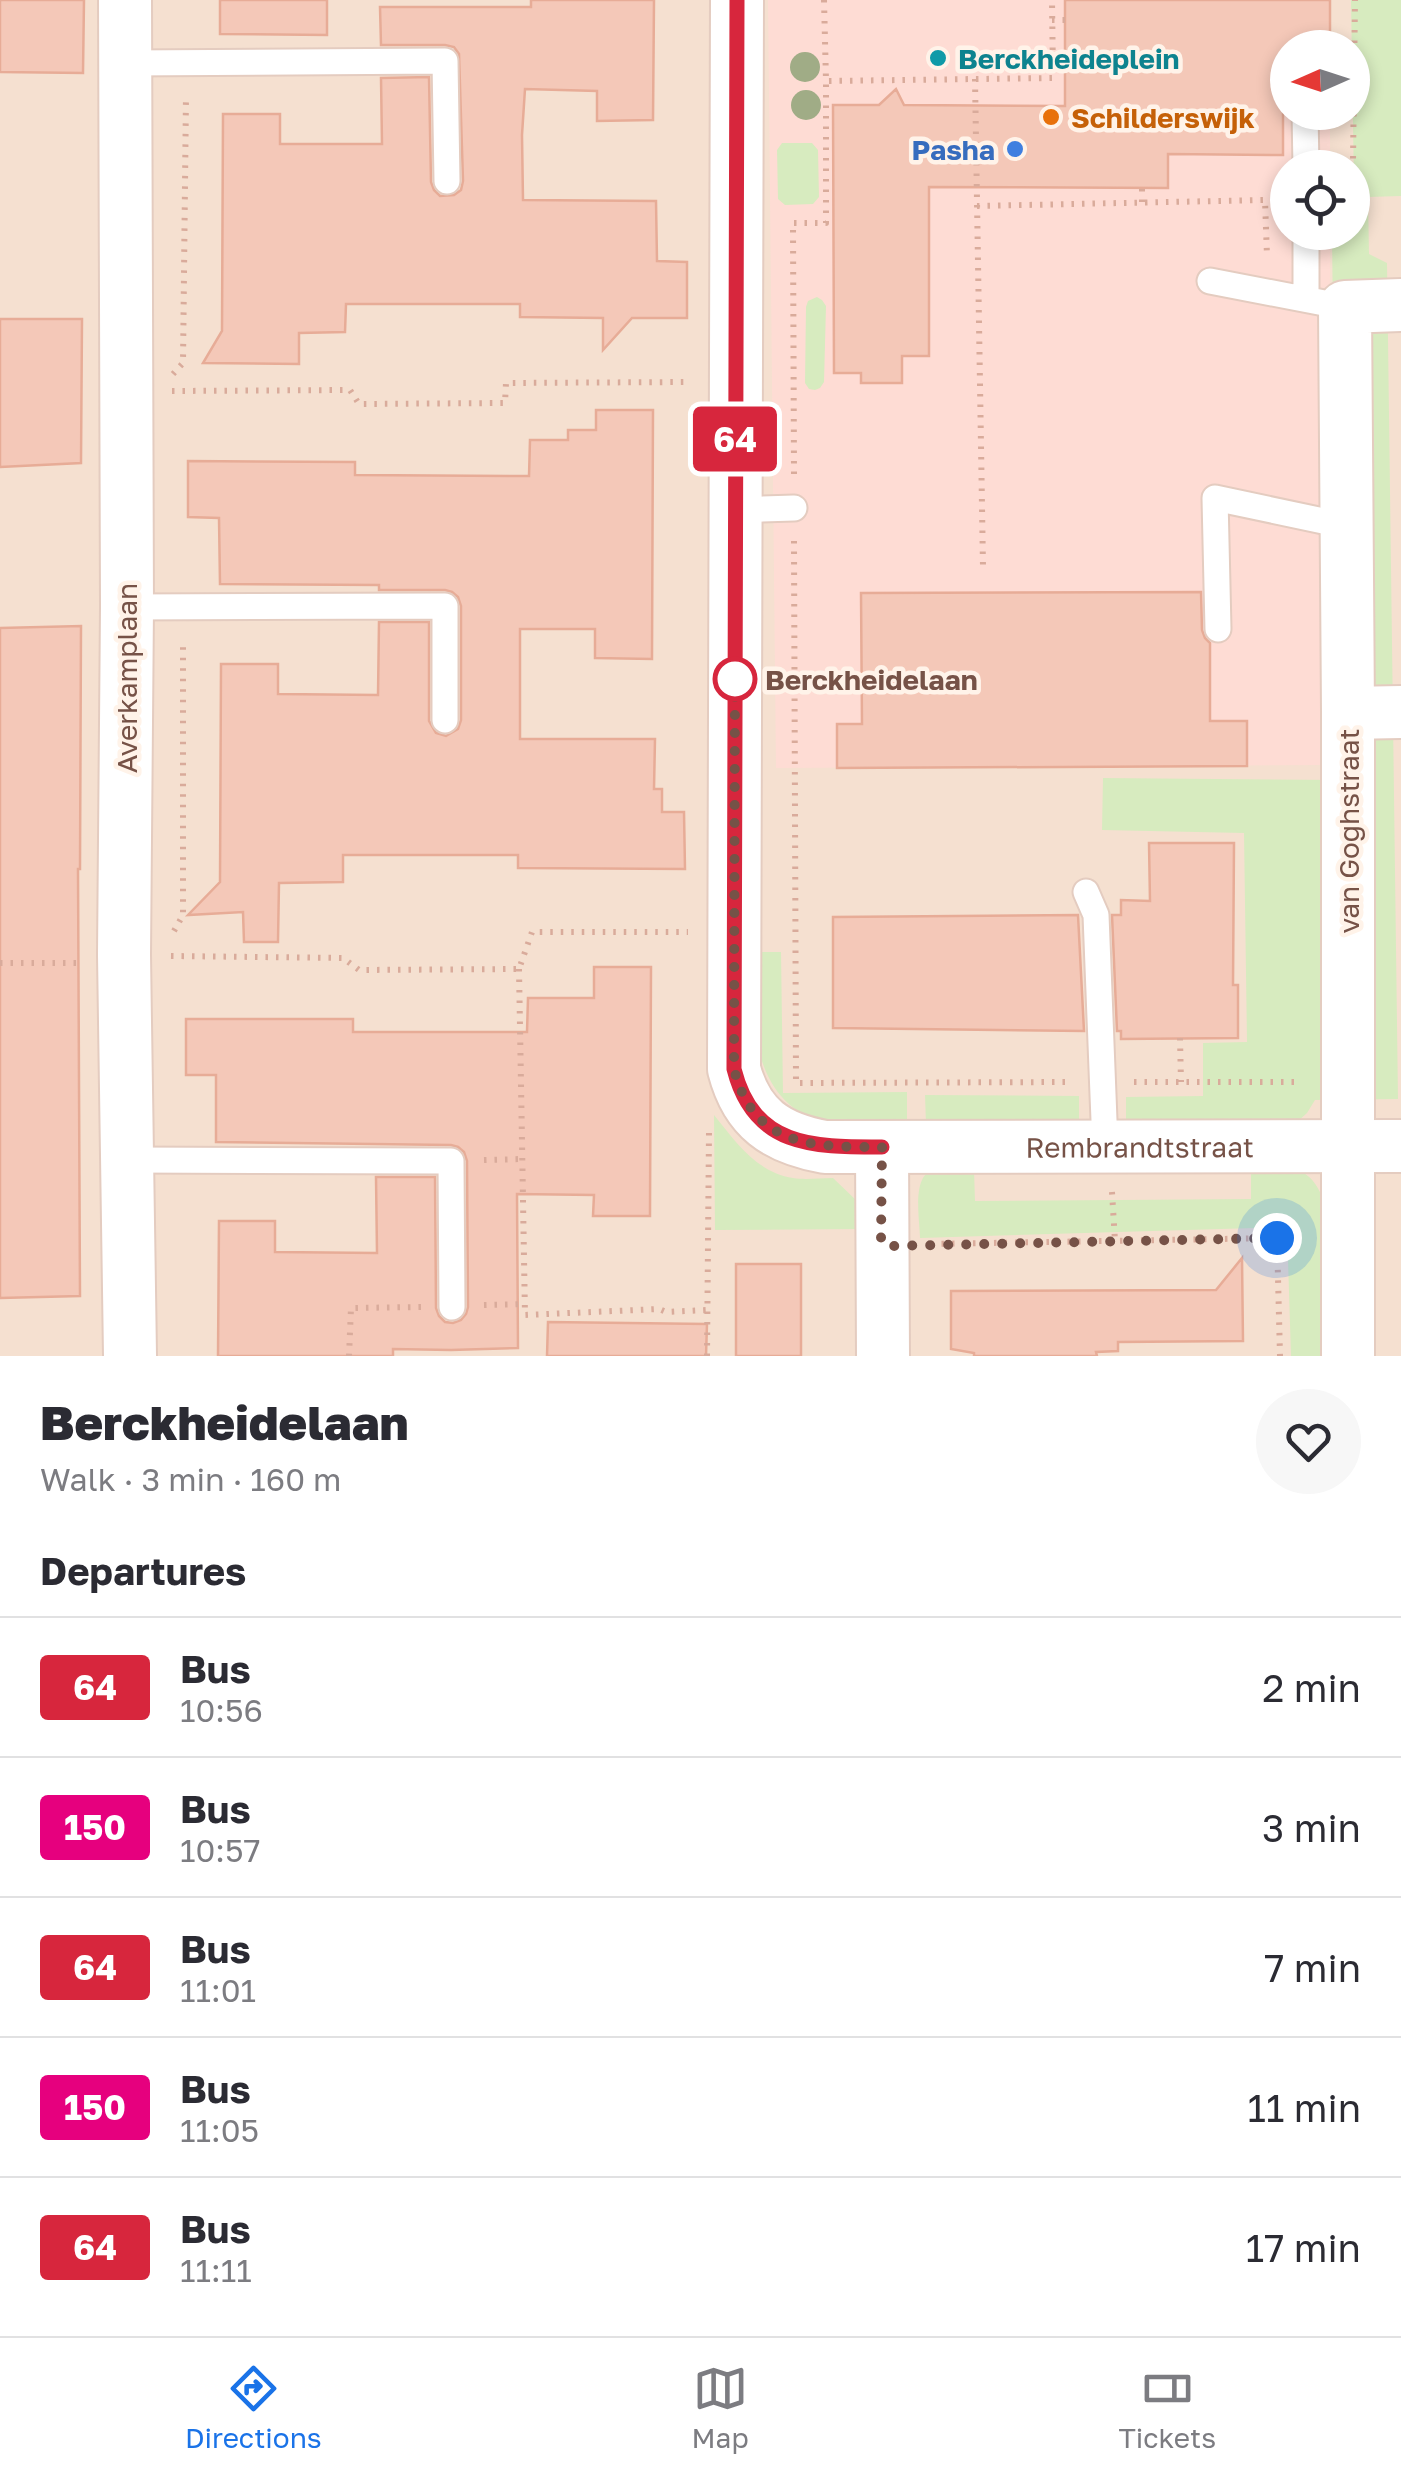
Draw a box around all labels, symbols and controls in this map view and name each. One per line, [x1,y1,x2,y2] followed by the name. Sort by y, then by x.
[1270,30,1370,130] north arrow
[1270,30,1370,250] map controls
[958,42,1180,75] place label: Berckheideplein
[927,47,949,69] marker: Berckheideplein
[1071,101,1255,134] place label: Schilderswijk
[1040,106,1062,128] marker: Schilderswijk
[912,133,995,166] place label: Pasha
[1004,138,1026,160] marker: Pasha
[1270,150,1370,250] button: locate
[690,406,780,472] line badge: 64
[713,418,757,460] text: 64
[110,583,143,773] street label: Averkamplaan
[714,658,756,700] marker: Berckheidelaan
[765,663,978,696] place label: Berckheidelaan
[1332,728,1365,934] street label: van Goghstraat
[1025,1130,1254,1163] street label: Rembrandtstraat
[1252,1213,1302,1263] your location
[1256,1389,1361,1494] button: heart
[40,1393,409,1451] text: Berckheidelaan
[40,1460,341,1498] text: Walk · 3 min · 160 m
[40,1548,246,1593] text: Departures
[180,1646,251,1691] text: Bus
[1262,1665,1361,1710] text: 2 min
[73,1666,117,1708] text: 64
[180,1691,263,1729] text: 10:56
[180,1786,251,1831] text: Bus
[1262,1805,1361,1850] text: 3 min
[64,1806,126,1848] text: 150
[180,1831,260,1869] text: 10:57
[180,1926,251,1971] text: Bus
[1264,1945,1361,1990] text: 7 min
[73,1946,117,1988] text: 64
[180,1971,256,2009] text: 11:01
[180,2066,251,2111] text: Bus
[1247,2085,1361,2130] text: 11 min
[64,2086,126,2128] text: 150
[180,2111,259,2149] text: 11:05
[180,2206,251,2251] text: Bus
[1246,2225,1361,2270] text: 17 min
[73,2226,117,2268] text: 64
[180,2251,252,2289] text: 11:11
[185,2361,322,2454] tab: Directions
[692,2361,749,2454] tab: Map
[1118,2361,1216,2454] tab: Tickets

